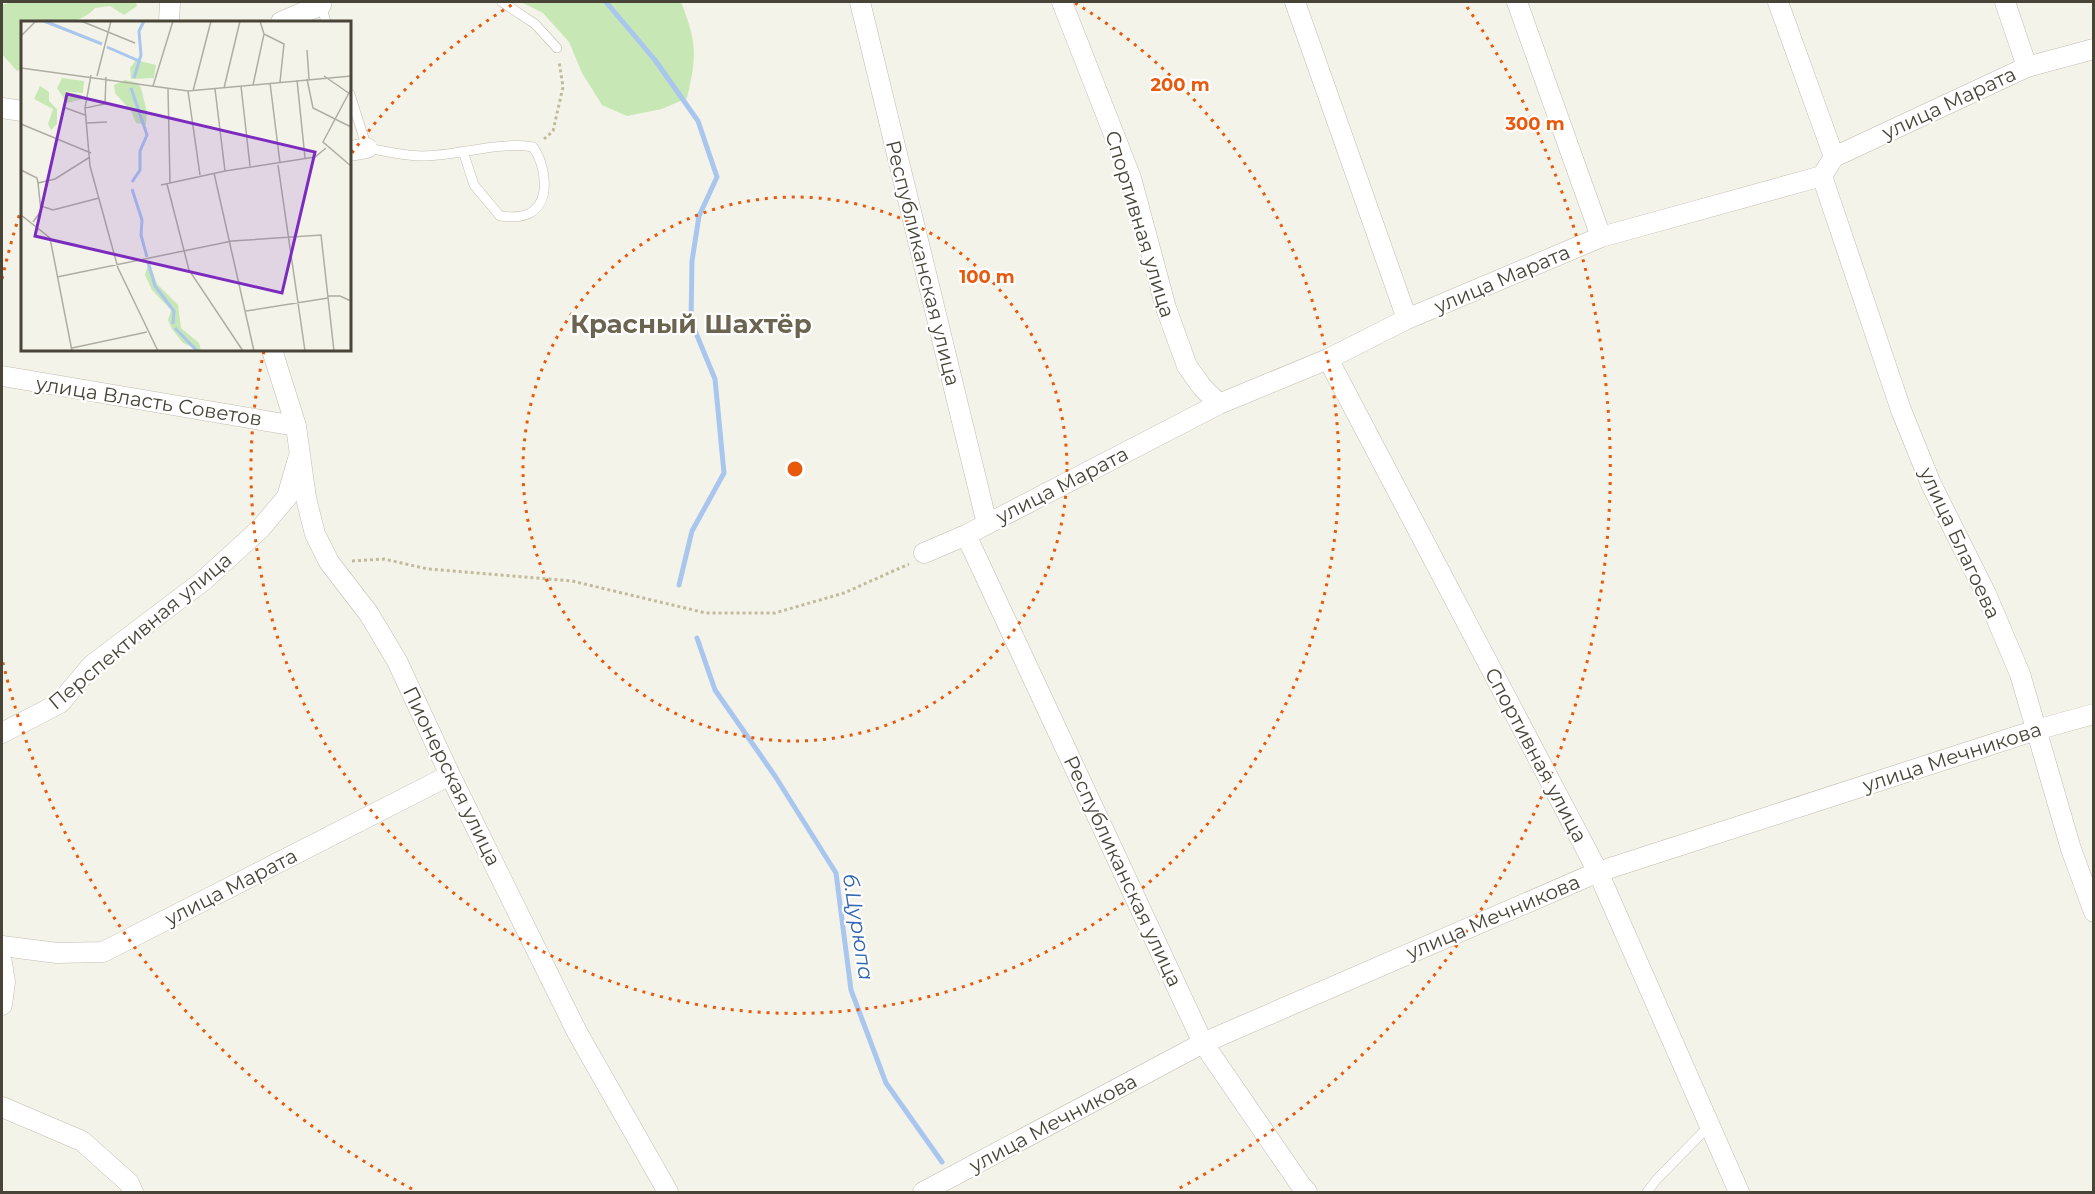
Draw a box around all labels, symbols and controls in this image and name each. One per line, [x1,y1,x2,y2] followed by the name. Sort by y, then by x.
[21,21,351,351] inset map
[1877,61,2020,145] street label: улица Марата
[1150,74,1210,96] text: 200 m
[1504,113,1565,135] text: 300 m
[1100,128,1180,320] street label: Спортивная улица
[881,138,965,388] street label: Республиканская улица
[1430,240,1573,319] street label: улица Марата
[959,266,1015,288] text: 100 m
[570,308,812,340] district label: Красный Шахтёр
[33,371,264,431] street label: улица Власть Советов
[991,441,1132,529] street label: улица Марата
[785,459,805,479] centre of rings
[1914,463,2006,622] street label: улица Благоева
[44,547,236,715] street label: Перспективная улица
[1480,664,1592,846] street label: Спортивная улица
[398,682,506,870] street label: Пионерская улица
[1859,717,2044,798] street label: улица Мечникова
[1059,752,1187,990] street label: Республиканская улица
[160,843,301,931] street label: улица Марата
[1402,870,1583,965] street label: улица Мечникова
[838,872,879,982] water label: б.Цурюпа
[964,1069,1141,1178] street label: улица Мечникова

